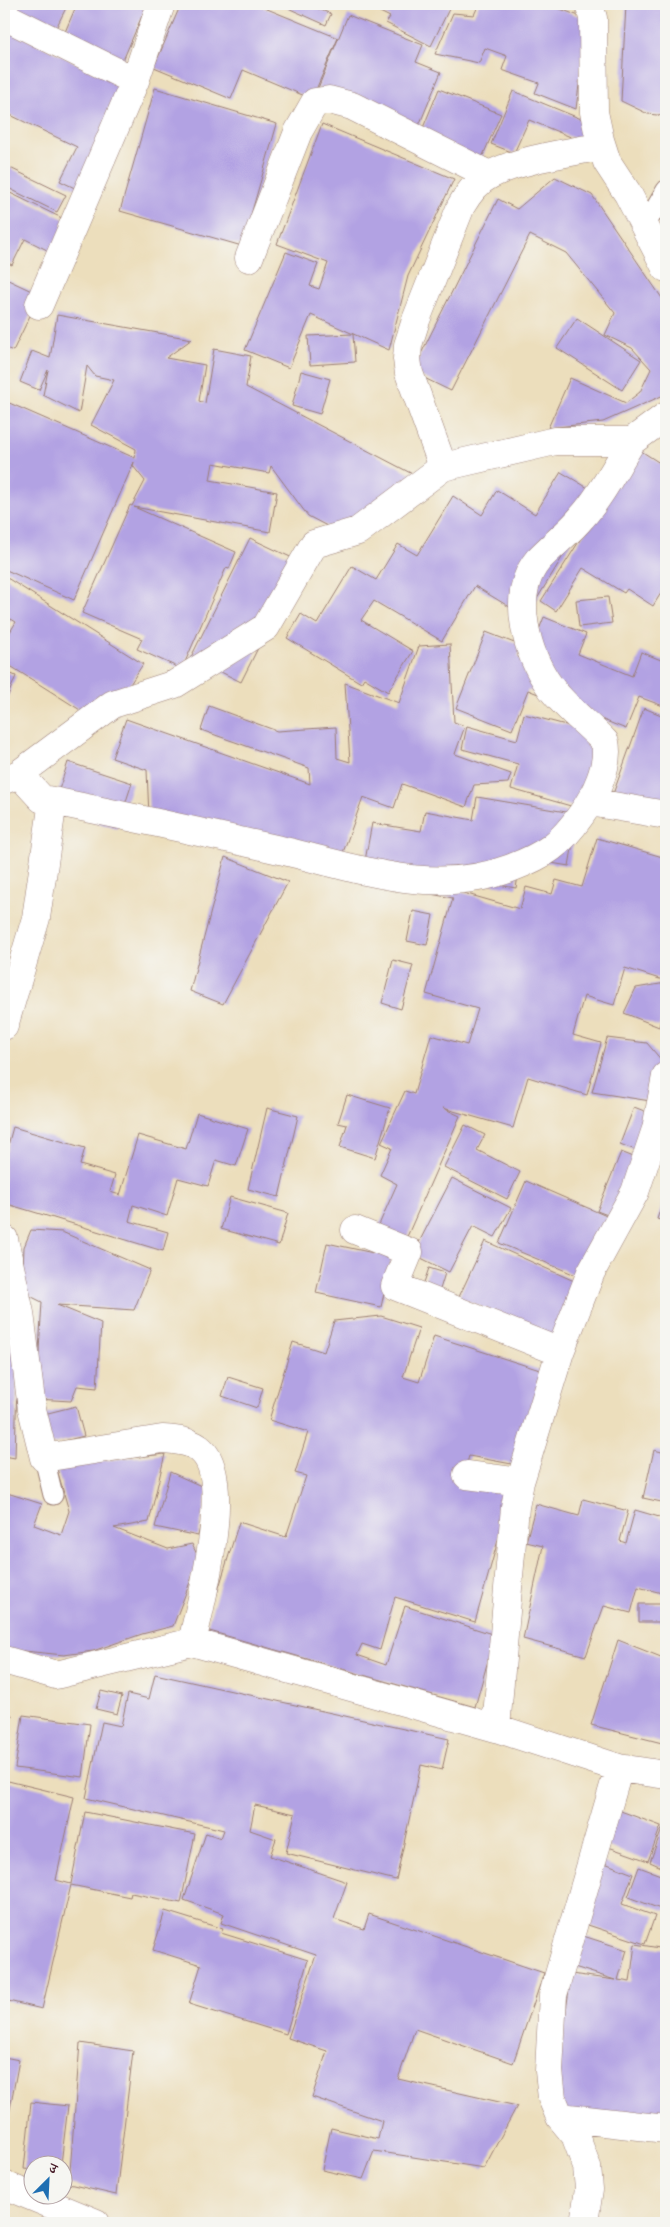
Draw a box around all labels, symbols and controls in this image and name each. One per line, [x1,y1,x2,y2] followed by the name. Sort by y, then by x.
[22,2154,72,2204] north arrow
[45,2159,61,2179] text: उ

